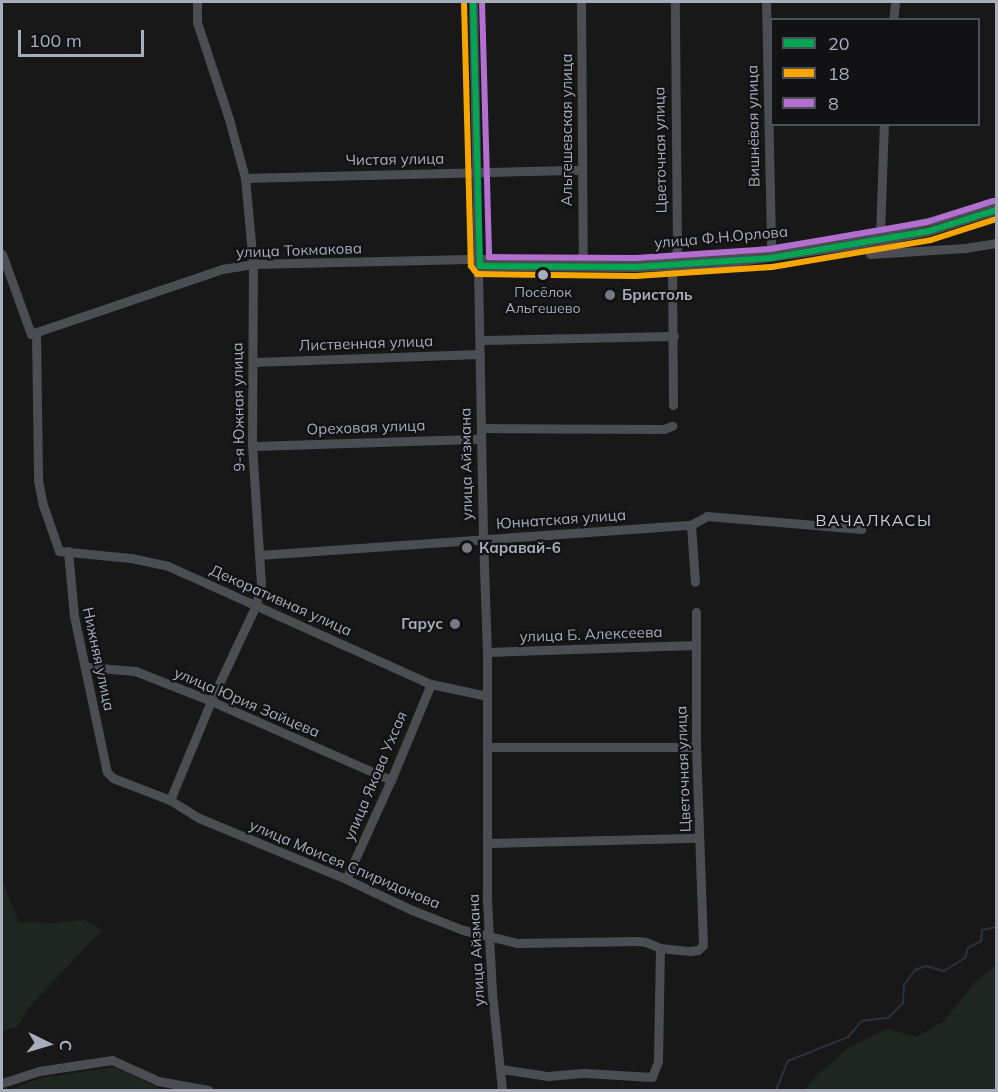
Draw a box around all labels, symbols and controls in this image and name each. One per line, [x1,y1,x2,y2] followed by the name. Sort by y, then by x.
[21,18,147,56] scale bar
[770,18,980,126] legend
[29,29,82,52] text: 100 m
[828,32,850,55] text: 20
[558,54,576,206] street label: Альгешевская улица
[828,62,850,85] text: 18
[743,65,763,187] street label: Вишнёвая улица
[650,87,670,213] street label: Цветочная улица
[828,92,839,115] text: 8
[345,149,445,169] street label: Чистая улица
[653,222,789,252] street label: улица Ф.Н.Орлова
[236,239,362,261] street label: улица Токмакова
[537,269,549,281] marker: Посёлок Альгешево
[505,284,581,316] place label: Посёлок Альгешево
[622,286,693,304] place label: Бристоль
[603,288,617,302] marker: Бристоль
[299,332,433,354] street label: Лиственная улица
[228,342,248,472] street label: 9-я Южная улица
[456,408,476,520] street label: улица Айзмана
[306,416,426,438] street label: Ореховая улица
[495,505,627,533] street label: Юннатская улица
[816,510,932,530] district label: ВАЧАЛКАСЫ
[479,539,561,557] place label: Каравай-6
[460,541,474,555] marker: Каравай-6
[207,561,355,639] street label: Декоративная улица
[79,605,119,713] street label: Нижняя улица
[401,615,443,633] place label: Гарус
[448,617,462,631] marker: Гарус
[519,623,663,645] street label: улица Б. Алексеева
[172,663,322,741] street label: улица Юрия Зайцева
[672,705,694,833] street label: Цветочная улица
[340,708,410,844] street label: улица Якова Ухсая
[247,816,443,912] street label: улица Моисея Спиридонова
[464,893,488,1007] street label: улица Айзмана
[18,1014,78,1074] north arrow
[55,1039,76,1052] text: С

